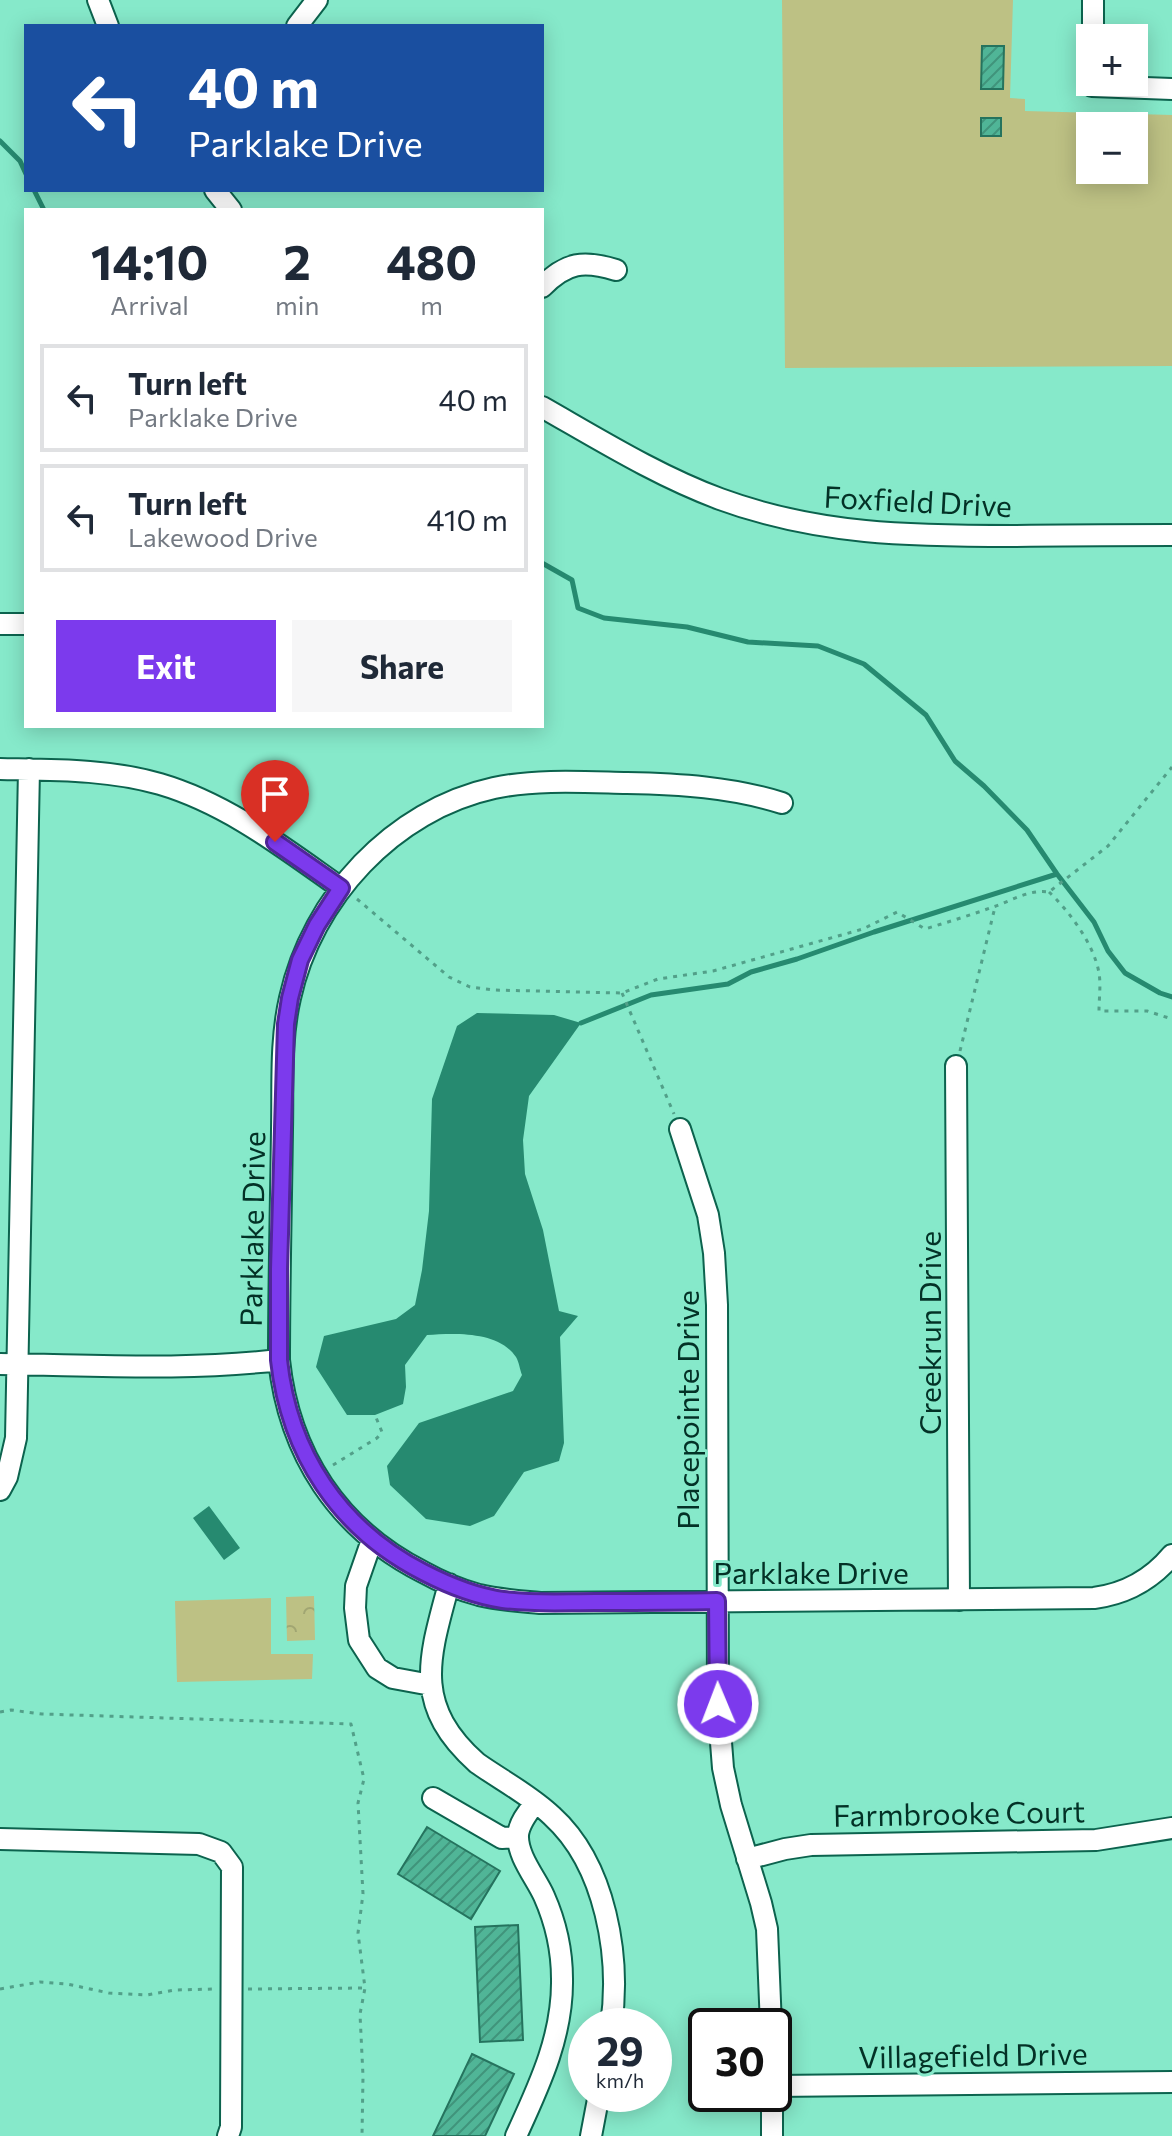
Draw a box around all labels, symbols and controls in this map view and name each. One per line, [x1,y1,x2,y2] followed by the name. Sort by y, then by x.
[1076,24,1148,184] map controls
[1076,24,1148,96] button: +
[188,51,319,120] text: 40 m
[56,56,160,160] icon: left
[1076,112,1148,184] button: −
[188,120,423,164] text: Parklake Drive
[91,231,208,290] text: 14:10
[284,231,311,290] text: 2
[386,231,477,290] text: 480
[110,289,189,320] text: Arrival
[275,289,319,320] text: min
[420,289,443,320] text: m
[128,364,247,401] text: Turn left
[60,376,104,420] icon: left
[439,380,508,417] text: 40 m
[128,401,298,432] text: Parklake Drive
[823,477,1013,523] street label: Foxfield Drive
[128,484,247,521] text: Turn left
[60,496,104,540] icon: left
[427,500,508,537] text: 410 m
[128,521,318,552] text: Lakewood Drive
[56,620,276,712] button: Exit
[292,620,512,712] button: Share
[241,760,309,842] pin
[253,772,297,816] icon: arrive
[231,1131,271,1327] street label: Parklake Drive
[910,1231,947,1435] street label: Creekrun Drive
[668,1290,705,1530] street label: Placepointe Drive
[713,1553,909,1590] street label: Parklake Drive
[676,1662,760,1746] position arrow
[833,1791,1085,1833] street label: Farmbrooke Court
[688,2008,792,2112] speed limit sign: 30
[596,2025,644,2074] text: 29
[858,2034,1088,2074] street label: Villagefield Drive
[596,2068,644,2092] text: km/h

